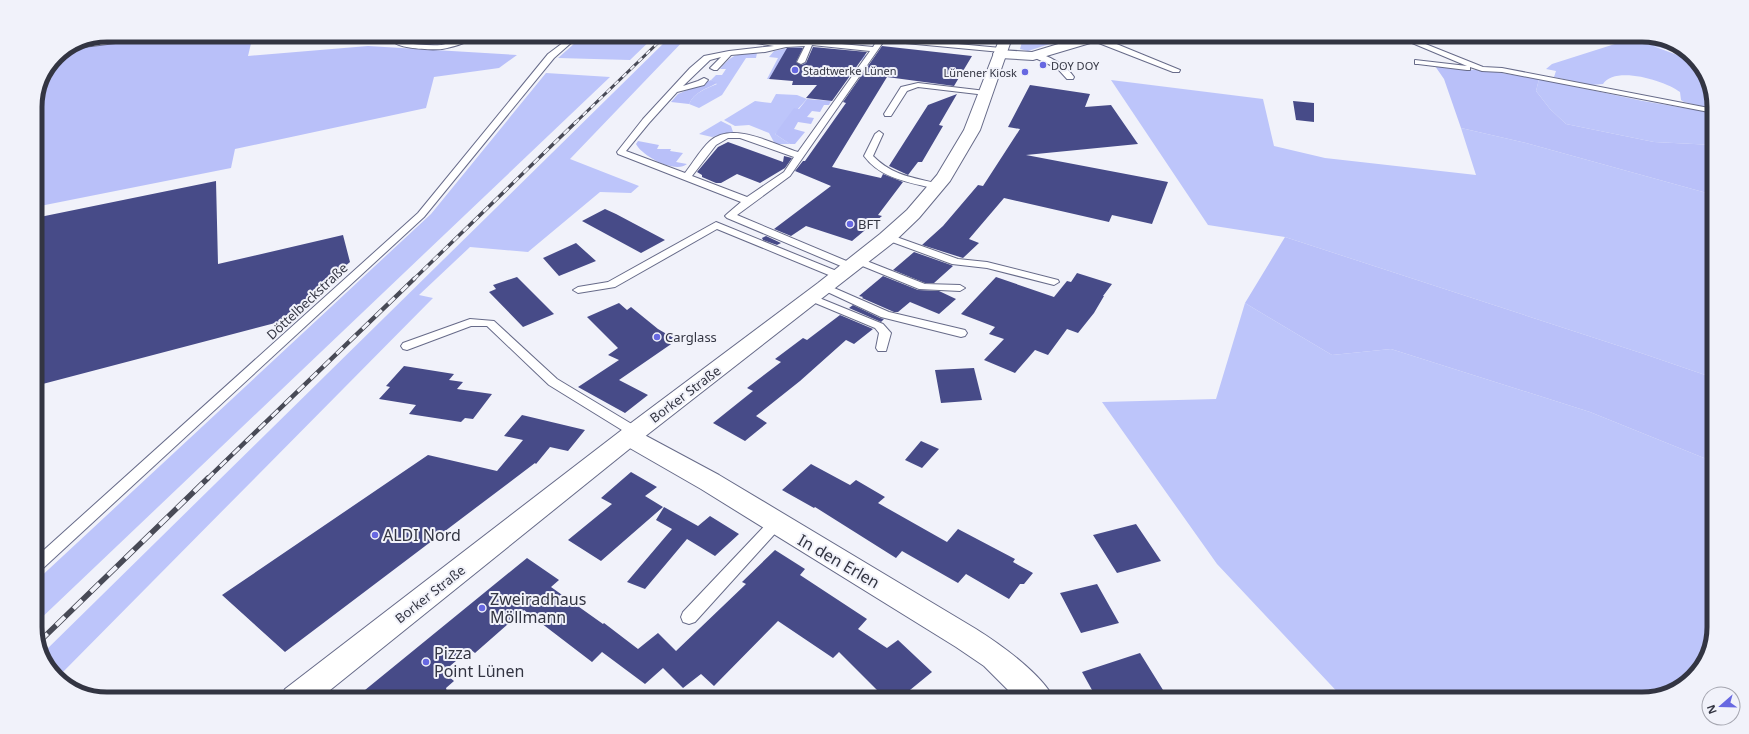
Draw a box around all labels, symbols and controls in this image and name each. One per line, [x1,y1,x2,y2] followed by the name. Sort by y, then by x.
[1051,58,1100,73] place label: DOY DOY
[1038,60,1048,70] marker: DOY DOY
[803,63,897,78] place label: Stadtwerke Lünen
[790,65,800,75] marker: Stadtwerke Lünen
[944,65,1017,80] place label: Lünener Kiosk
[1020,67,1030,77] marker: Lünener Kiosk
[858,215,881,233] place label: BFT
[845,219,855,229] marker: BFT
[263,259,351,343] street label: Döttelbeckstraße
[665,328,717,346] place label: Carglass
[652,332,662,342] marker: Carglass
[646,361,724,427] street label: Borker Straße
[383,524,461,546] place label: ALDI Nord
[794,529,884,593] street label: In den Erlen
[370,530,380,540] marker: ALDI Nord
[391,561,469,627] street label: Borker Straße
[490,588,586,628] place label: Zweiradhaus Möllmann
[477,603,487,613] marker: Zweiradhaus Möllmann
[434,642,524,682] place label: Pizza Point Lünen
[421,657,431,667] marker: Pizza Point Lünen
[1701,686,1741,726] north arrow
[1703,703,1720,716] text: N

